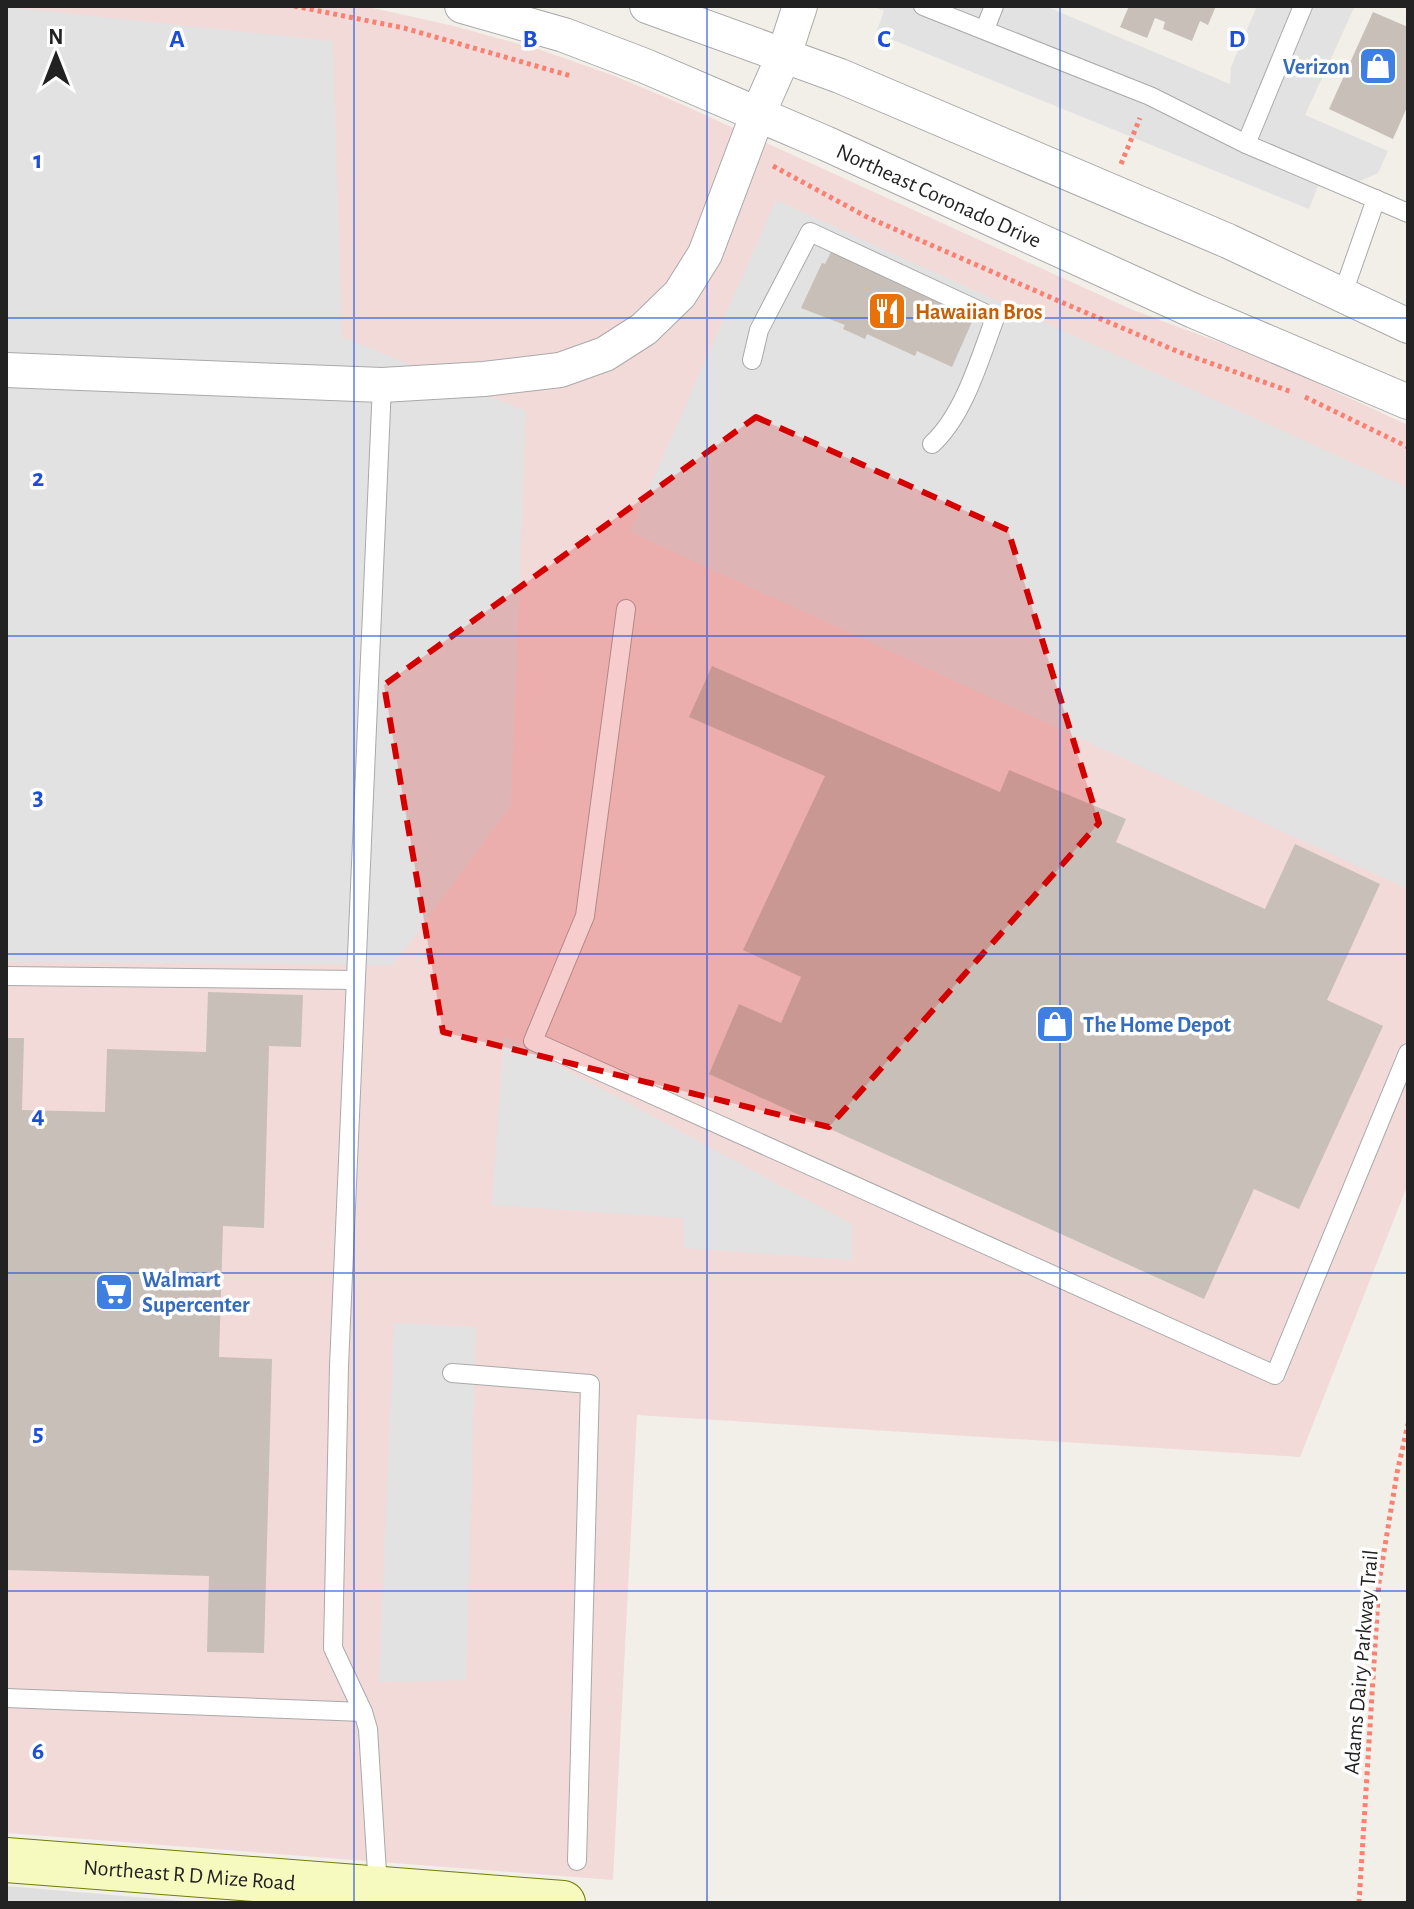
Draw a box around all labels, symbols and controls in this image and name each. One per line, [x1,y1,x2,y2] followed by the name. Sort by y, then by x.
[16,16,96,96] north arrow
[48,26,64,48] text: N
[169,26,185,52] text: A
[522,26,538,52] text: B
[877,26,891,52] text: C
[1228,26,1246,52] text: D
[1357,45,1399,87] shop icon: Verizon
[1283,56,1350,78] place label: Verizon
[833,140,1045,252] street label: Northeast Coronado Drive
[33,147,43,173] text: 1
[866,290,908,332] restaurant icon: Hawaiian Bros
[915,301,1043,323] place label: Hawaiian Bros
[32,465,44,491] text: 2
[32,784,44,810] text: 3
[1034,1003,1076,1045] shop icon: The Home Depot
[1083,1014,1232,1036] place label: The Home Depot
[31,1102,45,1128] text: 4
[142,1269,250,1316] place label: Walmart Supercenter
[93,1271,135,1313] supermarket icon: Walmart Supercenter
[32,1420,44,1446] text: 5
[1340,1549,1382,1775] street label: Adams Dairy Parkway Trail
[32,1738,44,1764] text: 6
[83,1856,296,1894] street label: Northeast R D Mize Road

